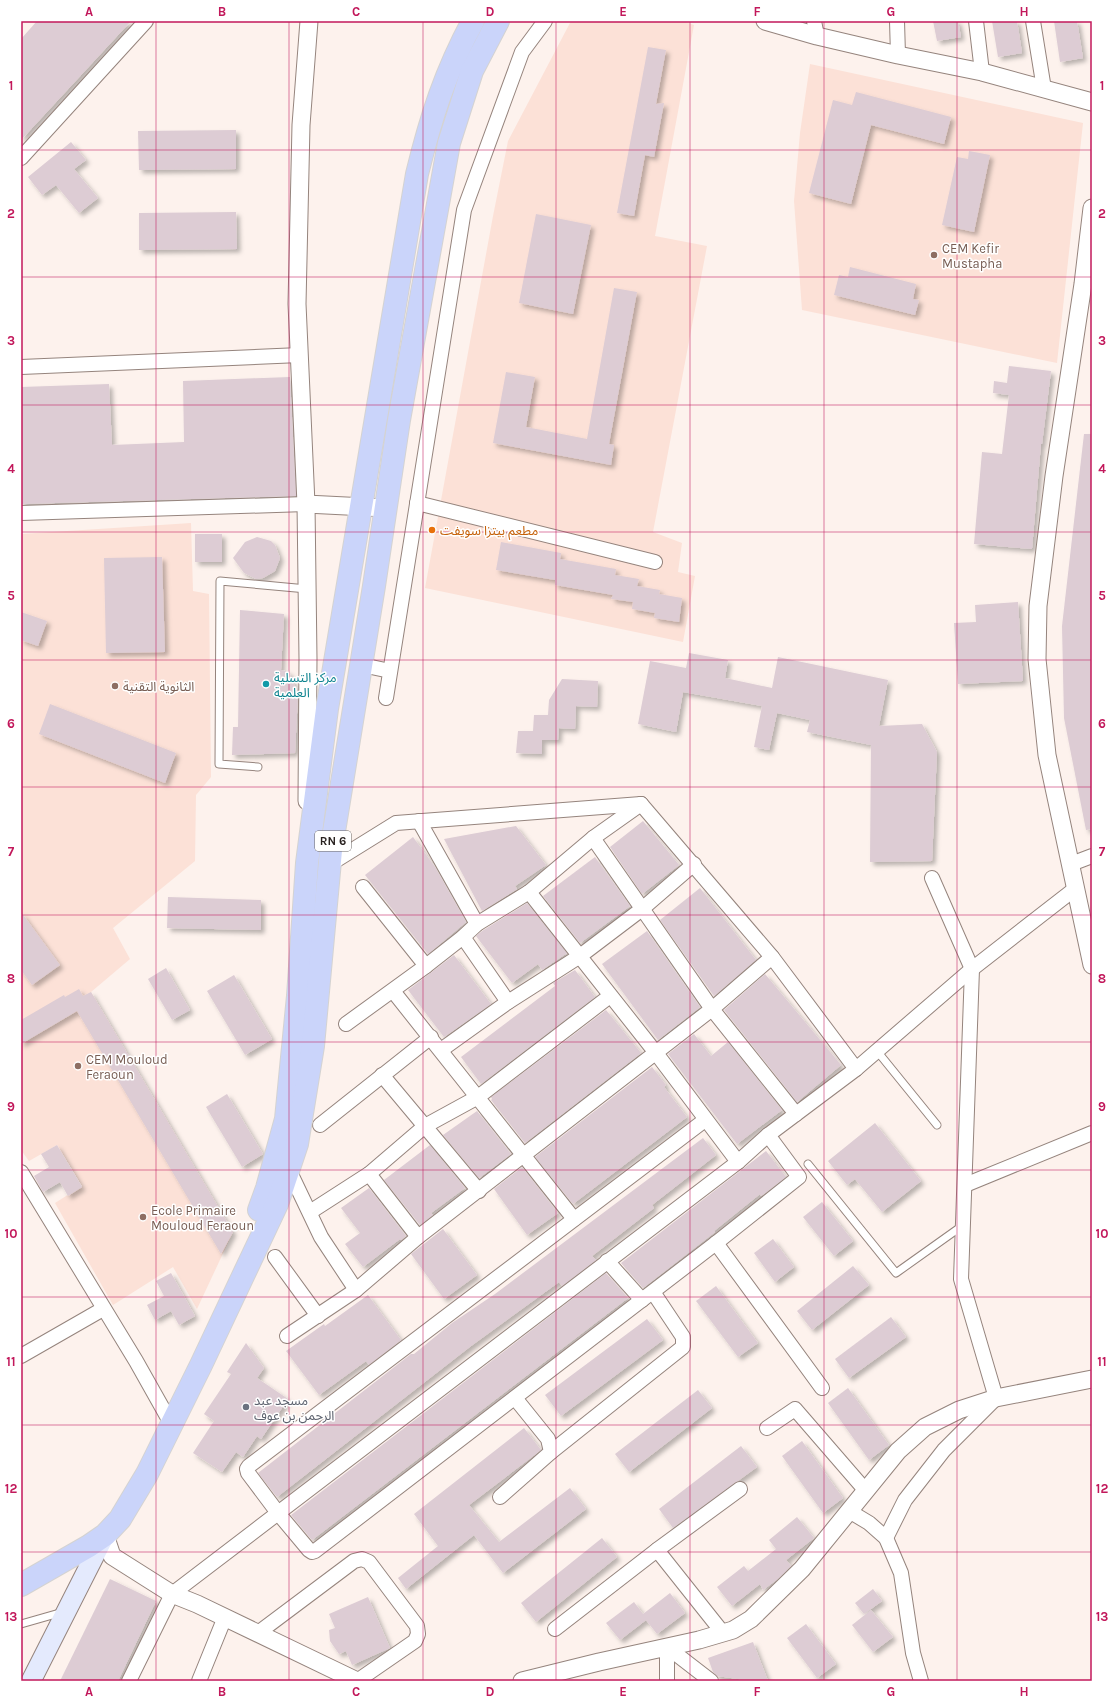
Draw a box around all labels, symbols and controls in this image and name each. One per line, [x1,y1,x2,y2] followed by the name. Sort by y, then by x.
[85,4,93,19] text: A
[218,4,226,19] text: B
[352,4,360,19] text: C
[486,4,495,19] text: D
[619,4,627,19] text: E
[753,4,761,19] text: F
[887,4,895,19] text: G
[1019,4,1029,19] text: H
[9,78,13,93] text: 1
[1100,78,1104,93] text: 1
[7,206,15,221] text: 2
[1098,206,1106,221] text: 2
[942,241,1002,271] place label: CEM Kefir Mustapha
[929,250,939,260] marker: CEM Kefir Mustapha
[7,333,15,348] text: 3
[1098,333,1106,348] text: 3
[7,461,15,476] text: 4
[1098,461,1106,476] text: 4
[440,523,538,541] place label: مطعم بيتزا سويفت
[427,525,437,535] marker: مطعم بيتزا سويفت
[7,588,15,603] text: 5
[1098,588,1106,603] text: 5
[274,670,337,700] place label: مركز التسلية العلمية
[123,679,194,694] place label: الثانوية التقنية
[261,679,271,689] marker: مركز التسلية العلمية
[110,681,120,691] marker: الثانوية التقنية
[7,716,15,731] text: 6
[1098,716,1106,731] text: 6
[315,831,351,851] road number: RN 6
[8,844,15,859] text: 7
[1099,844,1106,859] text: 7
[7,971,15,986] text: 8
[1098,971,1106,986] text: 8
[86,1052,168,1082] place label: CEM Mouloud Feraoun
[73,1061,83,1071] marker: CEM Mouloud Feraoun
[7,1099,15,1114] text: 9
[1098,1099,1106,1114] text: 9
[151,1203,254,1233] place label: Ecole Primaire Mouloud Feraoun
[138,1212,148,1222] marker: Ecole Primaire Mouloud Feraoun
[5,1226,17,1241] text: 10
[1096,1226,1108,1241] text: 10
[6,1354,16,1369] text: 11
[1097,1354,1107,1369] text: 11
[254,1393,334,1424] place label: مسجد عبد الرحمن بن عوف
[241,1402,251,1412] marker: مسجد عبد الرحمن بن عوف
[5,1481,17,1496] text: 12
[1096,1481,1108,1496] text: 12
[5,1609,17,1624] text: 13
[1096,1609,1108,1624] text: 13
[85,1684,93,1699] text: A
[218,1684,226,1699] text: B
[352,1684,360,1699] text: C
[486,1684,495,1699] text: D
[619,1684,627,1699] text: E
[753,1684,761,1699] text: F
[887,1684,895,1699] text: G
[1019,1684,1029,1699] text: H

